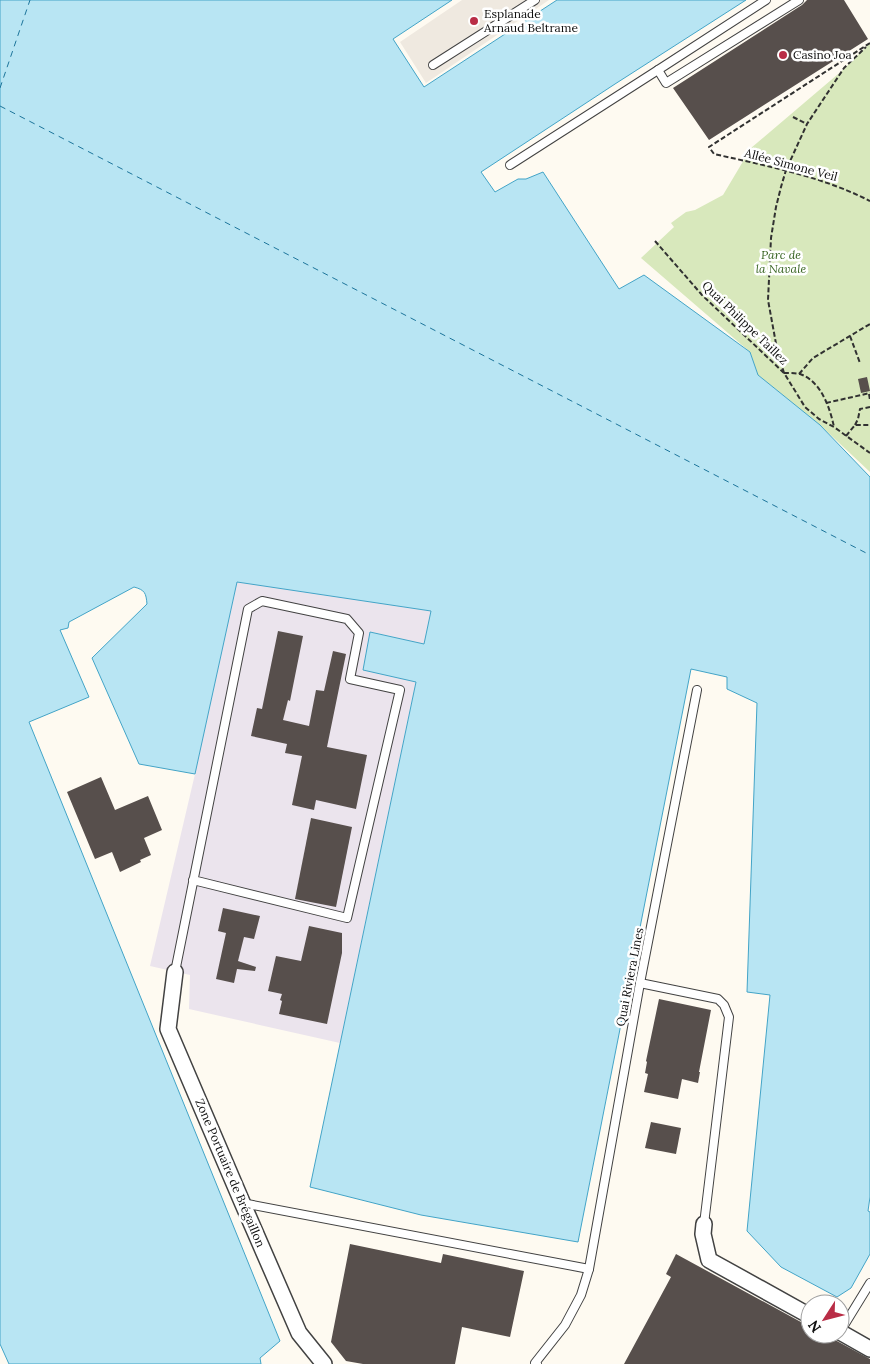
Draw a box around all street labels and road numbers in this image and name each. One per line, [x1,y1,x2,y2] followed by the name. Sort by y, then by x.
[742,145,839,184] street label: Allée Simone Veil
[699,278,792,368] street label: Quai Philippe Taillez
[613,926,647,1028] street label: Quai Riviera Lines
[192,1096,269,1249] street label: Zone Portuaire de Brégaillon

